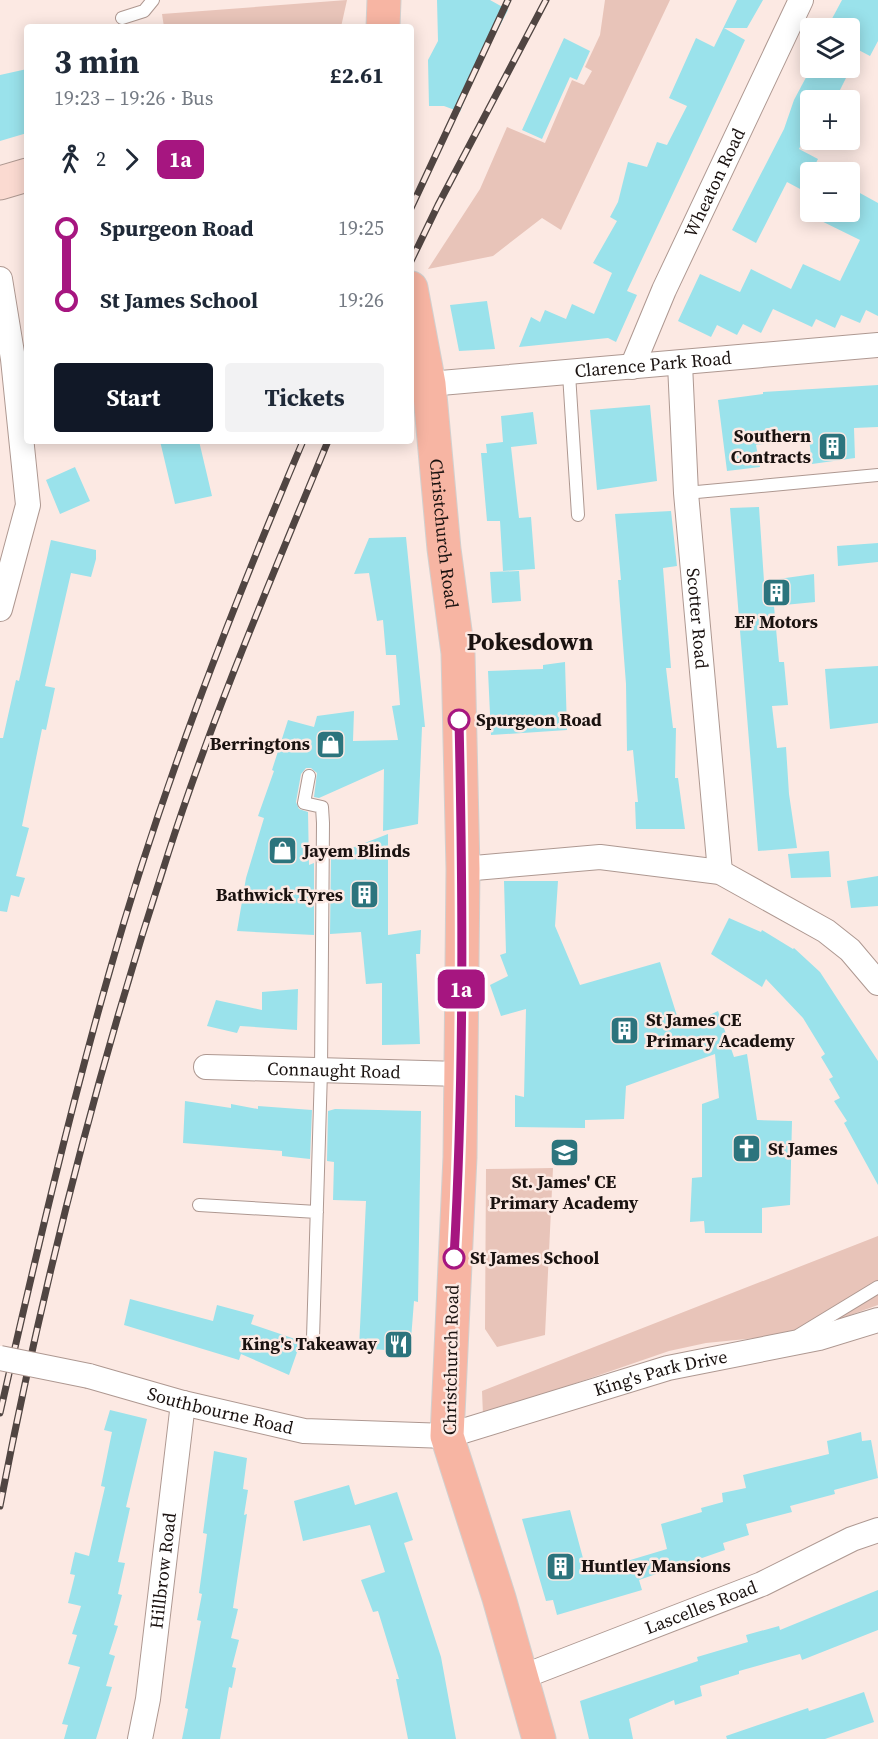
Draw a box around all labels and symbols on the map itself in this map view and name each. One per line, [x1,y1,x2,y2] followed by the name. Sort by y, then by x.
[678,124,751,241] street label: Wheaton Road
[574,345,733,383] street label: Clarence Park Road
[731,423,811,469] place label: Southern Contracts
[816,430,848,462] building icon: Southern Contracts
[424,458,465,610] street label: Christchurch Road
[681,567,715,670] street label: Scotter Road
[760,577,792,609] building icon: EF Motors
[734,609,818,634] place label: EF Motors
[467,625,593,658] district label: Pokesdown
[476,707,602,732] place label: Spurgeon Road
[448,709,470,731] marker: Spurgeon Road
[315,728,347,760] shop icon: Berringtons
[210,731,310,756] place label: Berringtons
[266,835,298,867] shop icon: Jayem Blinds
[302,838,410,863] place label: Jayem Blinds
[348,879,380,911] building icon: Bathwick Tyres
[216,882,343,907] place label: Bathwick Tyres
[434,970,488,1008] line badge: 1a
[646,1007,795,1053] place label: St James CE Primary Academy
[609,1014,641,1046] building icon: St James CE Primary Academy
[267,1056,401,1084] street label: Connaught Road
[731,1133,763,1165] church icon: St James
[768,1136,838,1161] place label: St James
[548,1137,580,1169] school or university icon: St. James' CE Primary Academy
[490,1169,639,1215] place label: St. James' CE Primary Academy
[470,1245,600,1270] place label: St James School
[443,1247,465,1269] marker: St James School
[437,1285,464,1435] street label: Christchurch Road
[382,1328,414,1360] restaurant icon: King's Takeaway
[241,1331,377,1356] place label: King's Takeaway
[591,1344,729,1402] street label: King's Park Drive
[145,1380,296,1440] street label: Southbourne Road
[143,1511,182,1630] street label: Hillbrow Road
[544,1550,576,1582] building icon: Huntley Mansions
[581,1553,731,1578] place label: Huntley Mansions
[641,1574,761,1640] street label: Lascelles Road

